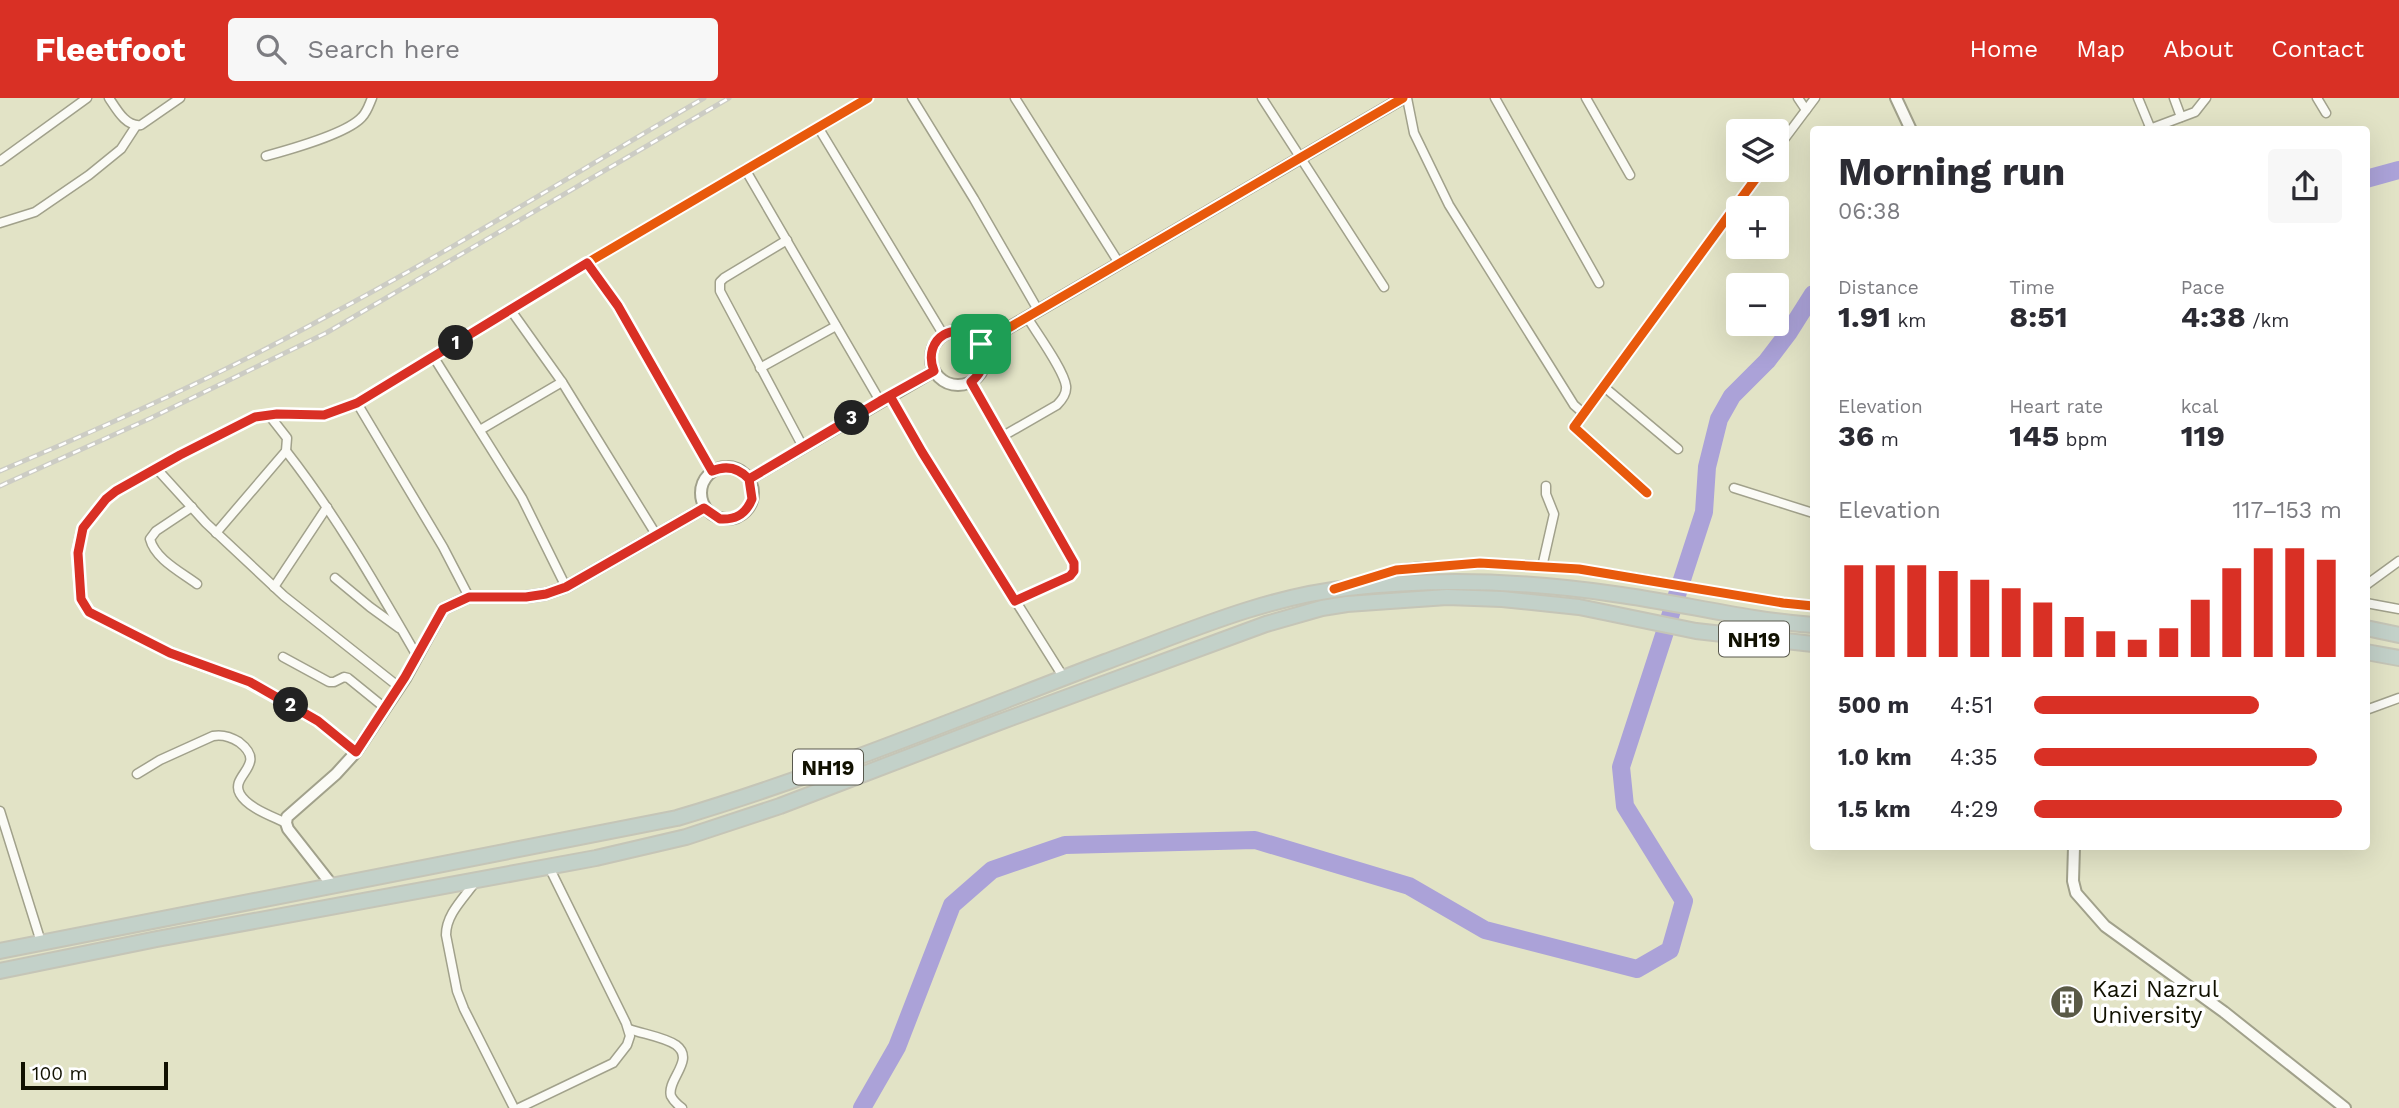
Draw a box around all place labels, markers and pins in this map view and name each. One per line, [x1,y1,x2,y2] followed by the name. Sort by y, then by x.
[951,314,1011,374] pin
[438,326,474,360] pin: 1
[834,400,870,436] pin: 3
[274,688,308,722] pin: 2
[2092,976,2219,1029] place label: Kazi Nazrul University
[2048,983,2086,1021] building icon: Kazi Nazrul University

